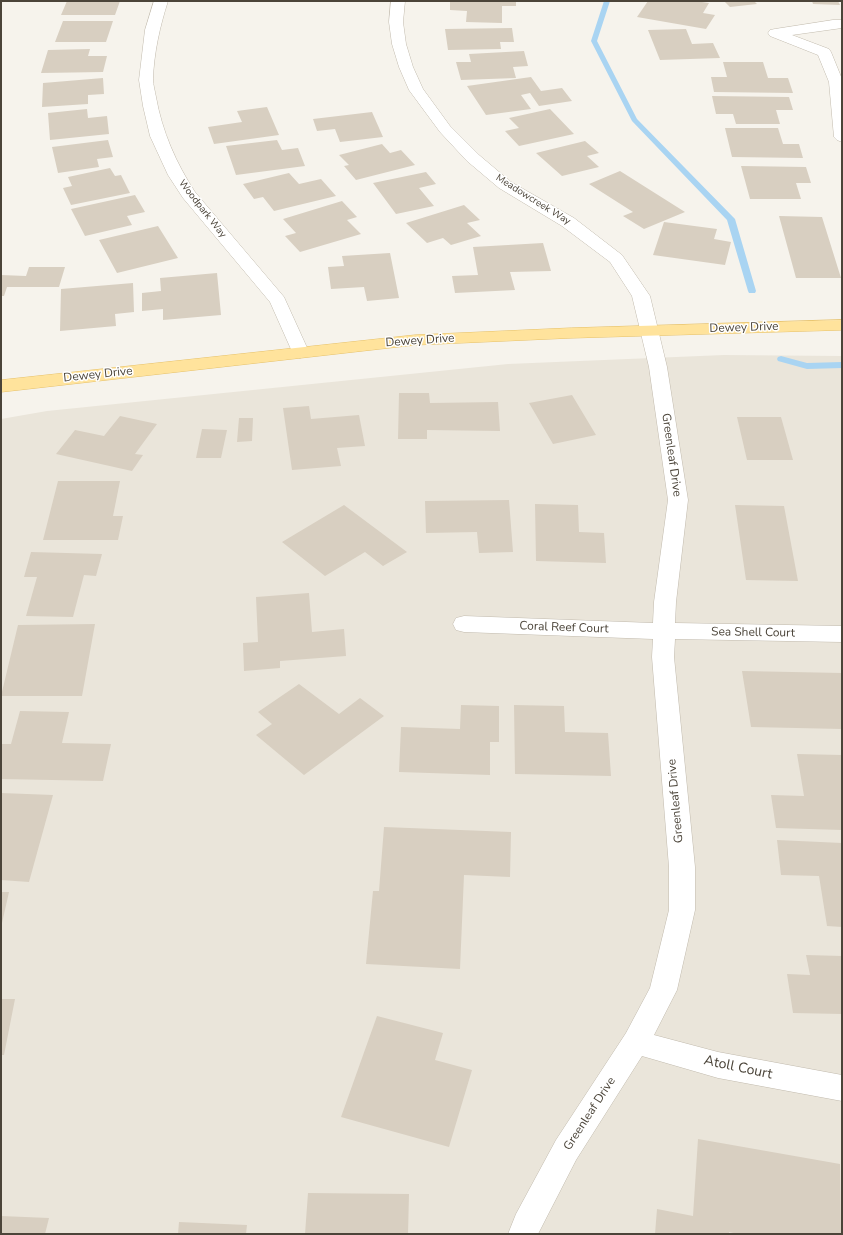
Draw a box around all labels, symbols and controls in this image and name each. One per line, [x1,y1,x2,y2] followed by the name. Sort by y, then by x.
[493,172,573,228] street label: Meadowcreek Way
[176,178,228,240] street label: Woodpark Way
[709,320,779,336] street label: Dewey Drive
[385,331,455,351] street label: Dewey Drive
[63,364,133,386] street label: Dewey Drive
[658,412,684,498] street label: Greenleaf Drive
[519,619,609,637] street label: Coral Reef Court
[711,625,795,641] street label: Sea Shell Court
[665,758,687,844] street label: Greenleaf Drive
[702,1053,774,1083] street label: Atoll Court
[561,1075,619,1153] street label: Greenleaf Drive

